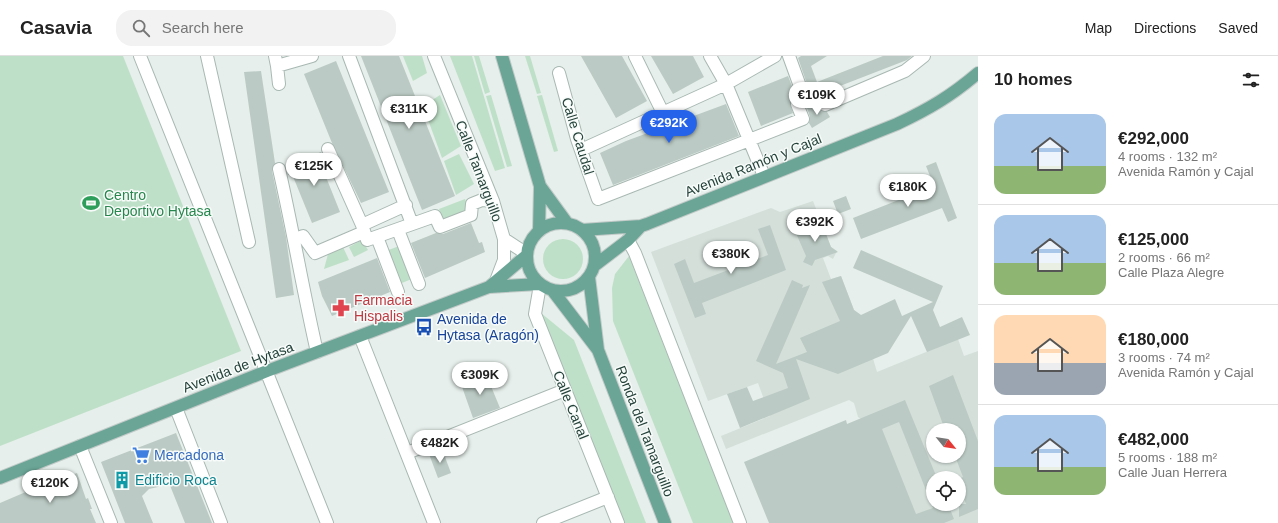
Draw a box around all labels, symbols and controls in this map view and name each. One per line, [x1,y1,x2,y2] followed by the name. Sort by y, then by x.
[116,10,396,46] search box
[20,17,92,38] text: Casavia
[130,17,152,39] icon: search
[162,19,244,36] text: Search here
[1085,20,1112,36] text: Map
[1134,20,1196,36] text: Directions
[1218,20,1258,36] text: Saved
[1240,69,1262,91] icon: filters
[994,70,1072,89] text: 10 homes
[789,82,845,116] pin: €109K
[798,87,836,102] text: €109K
[559,95,597,177] street label: Calle Caudal
[381,96,437,130] pin: €311K
[390,101,428,116] text: €311K
[641,110,697,144] pin: €292K
[650,115,688,130] text: €292K
[452,118,506,224] street label: Calle Tamarguillo
[1118,129,1189,148] text: €292,000
[682,130,824,200] street label: Avenida Ramón y Cajal
[1026,130,1074,178] icon: home
[1118,149,1217,164] text: 4 rooms · 132 m²
[286,153,342,187] pin: €125K
[295,158,333,173] text: €125K
[1118,164,1254,179] text: Avenida Ramón y Cajal
[880,174,936,208] pin: €180K
[889,179,927,194] text: €180K
[104,187,212,219] place label: Centro Deportivo Hytasa
[81,193,101,213] sports icon: Centro Deportivo Hytasa
[787,209,843,243] pin: €392K
[796,214,834,229] text: €392K
[1118,230,1189,249] text: €125,000
[1026,231,1074,279] icon: home
[703,241,759,275] pin: €380K
[712,246,750,261] text: €380K
[1118,250,1210,265] text: 2 rooms · 66 m²
[1118,265,1224,280] text: Calle Plaza Alegre
[354,292,413,324] place label: Farmacia Hispalis
[331,298,351,318] pharmacy icon: Farmacia Hispalis
[437,311,539,343] place label: Avenida de Hytasa (Aragón)
[414,317,434,337] bus stop icon: Avenida de Hytasa (Aragón)
[1118,330,1189,349] text: €180,000
[1026,331,1074,379] icon: home
[180,338,296,395] street label: Avenida de Hytasa
[1118,350,1210,365] text: 3 rooms · 74 m²
[452,362,508,396] pin: €309K
[613,363,677,499] street label: Ronda del Tamarguillo
[1118,365,1254,380] text: Avenida Ramón y Cajal
[461,367,499,382] text: €309K
[550,368,592,442] street label: Calle Canal
[926,423,966,463] north arrow
[926,423,966,511] map controls
[412,430,468,464] pin: €482K
[1118,430,1189,449] text: €482,000
[1026,431,1074,479] icon: home
[421,435,459,450] text: €482K
[131,445,151,465] supermarket icon: Mercadona
[154,447,224,463] place label: Mercadona
[1118,450,1217,465] text: 5 rooms · 188 m²
[1118,465,1227,480] text: Calle Juan Herrera
[22,470,78,504] pin: €120K
[112,470,132,490] building icon: Edificio Roca
[926,471,966,511] button: locate
[135,472,217,488] place label: Edificio Roca
[31,475,69,490] text: €120K

